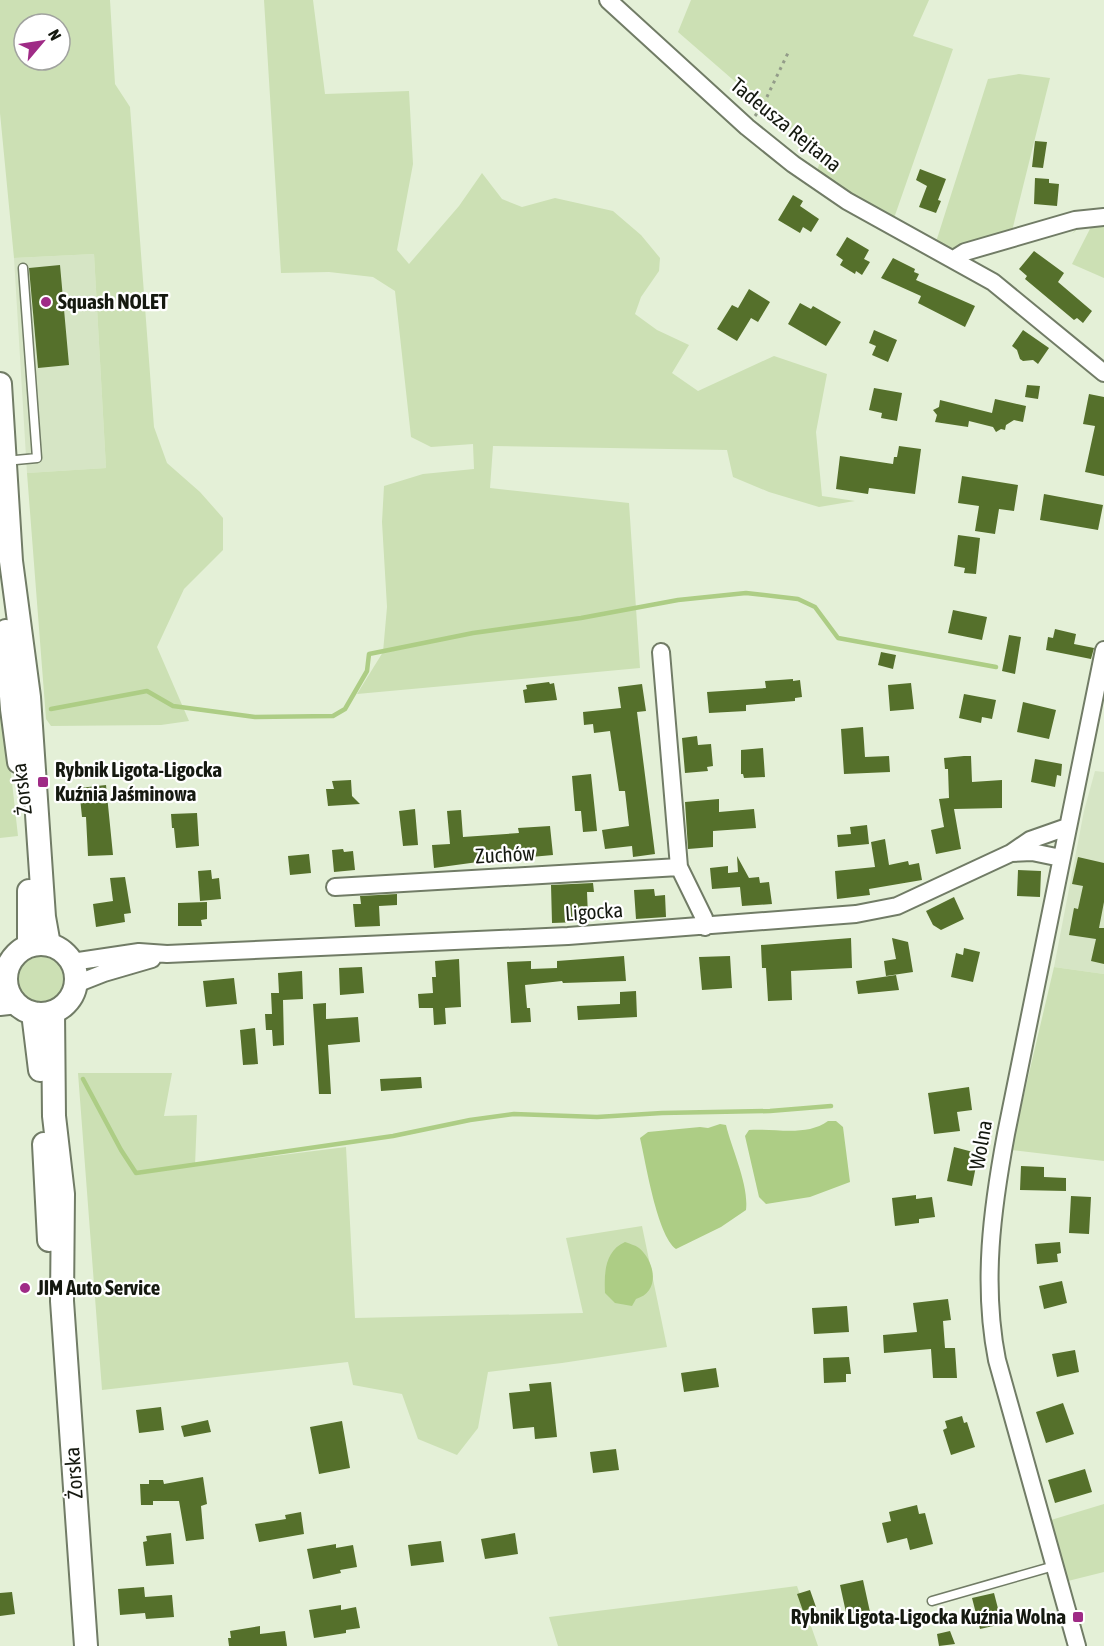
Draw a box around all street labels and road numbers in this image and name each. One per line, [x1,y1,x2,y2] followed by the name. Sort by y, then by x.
[726,72,847,176] street label: Tadeusza Rejtana
[6,762,36,816] street label: Żorska
[474,840,536,868] street label: Zuchów
[564,897,624,925] street label: Ligocka
[964,1118,996,1172] street label: Wolna
[59,1446,87,1500] street label: Żorska

